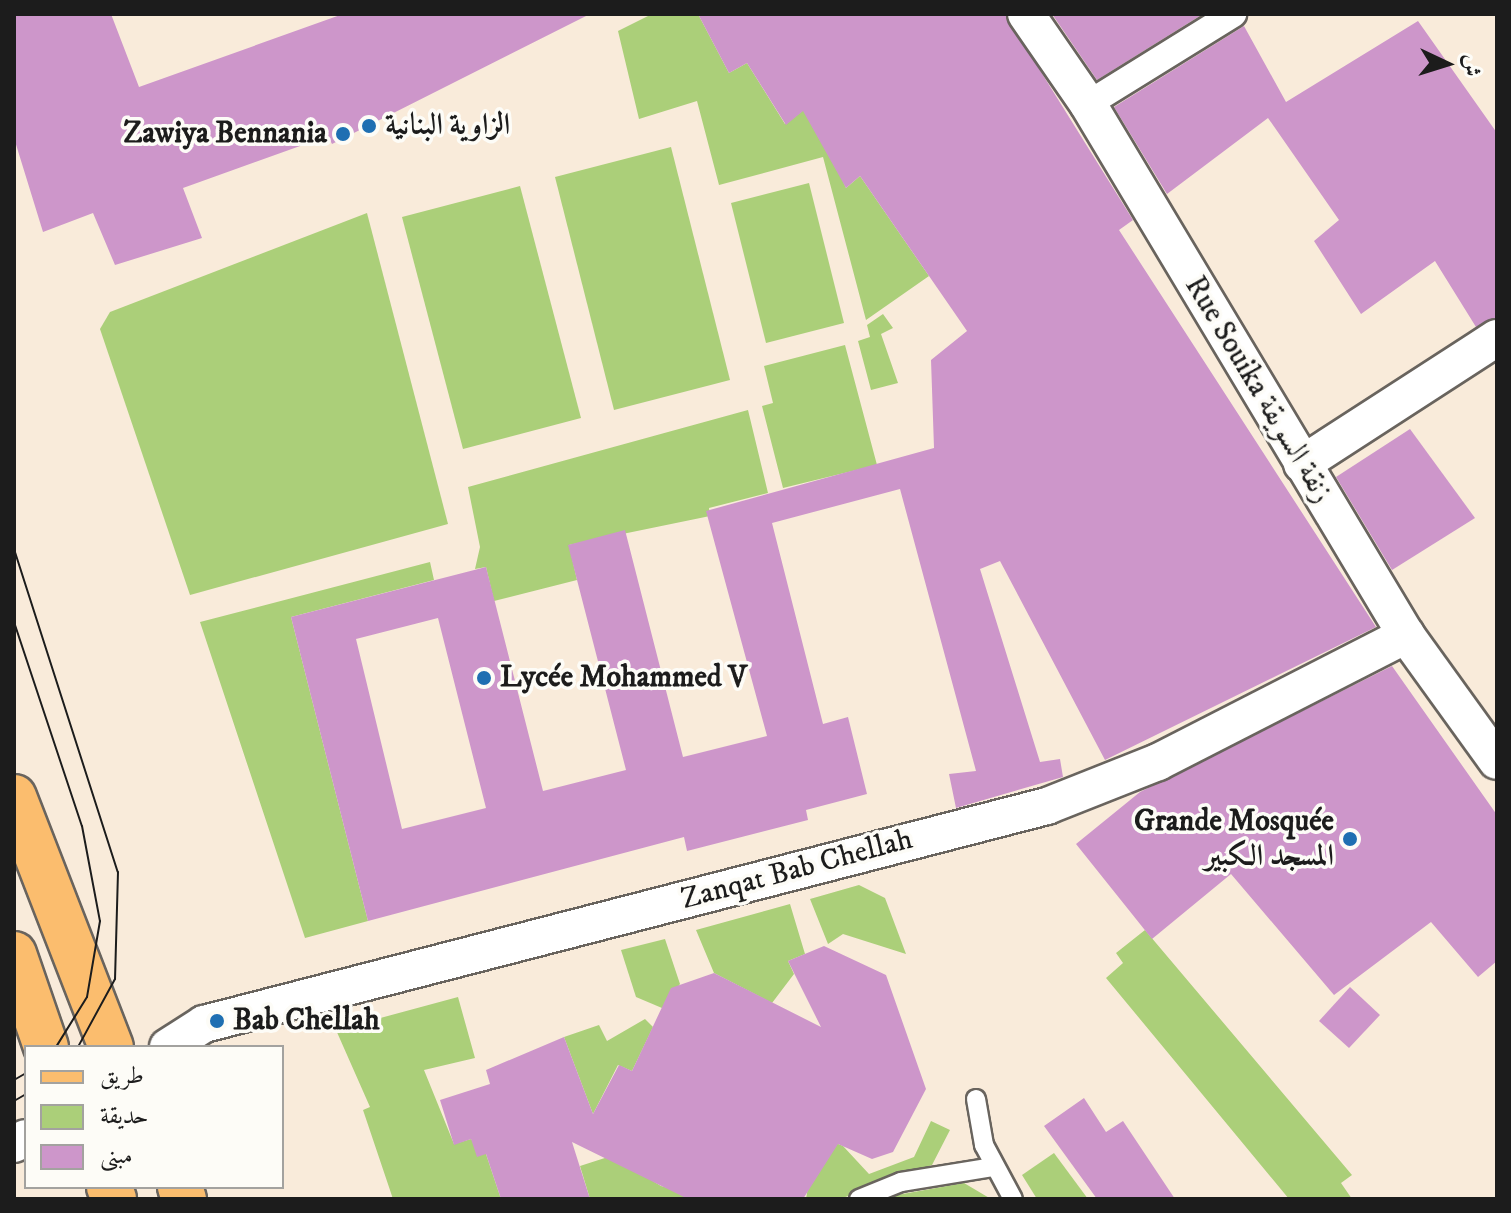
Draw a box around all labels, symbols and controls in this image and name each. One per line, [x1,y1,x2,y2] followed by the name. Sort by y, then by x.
[1407,24,1487,104] north arrow
[1457,54,1486,78] text: ش
[385,108,510,144] place label: الزاوية البنانية
[123,116,327,152] place label: Zawiya Bennania
[360,117,378,135] marker: الزاوية البنانية
[334,125,352,143] marker: Zawiya Bennania
[1176,270,1340,510] street label: Rue Souika زنقة السويقة
[500,660,747,696] place label: Lycée Mohammed V
[475,669,493,687] marker: Lycée Mohammed V
[1134,804,1334,874] place label: Grande Mosquée المسجد الكبير
[677,822,917,918] street label: Zanqat Bab Chellah
[1341,830,1359,848] marker: Grande Mosquée المسجد الكبير
[233,1003,380,1039] place label: Bab Chellah
[208,1012,226,1030] marker: Bab Chellah
[24,1045,284,1189] legend
[100,1061,144,1091] text: طريق
[100,1101,149,1131] text: حديقة
[100,1141,133,1171] text: مبنى

